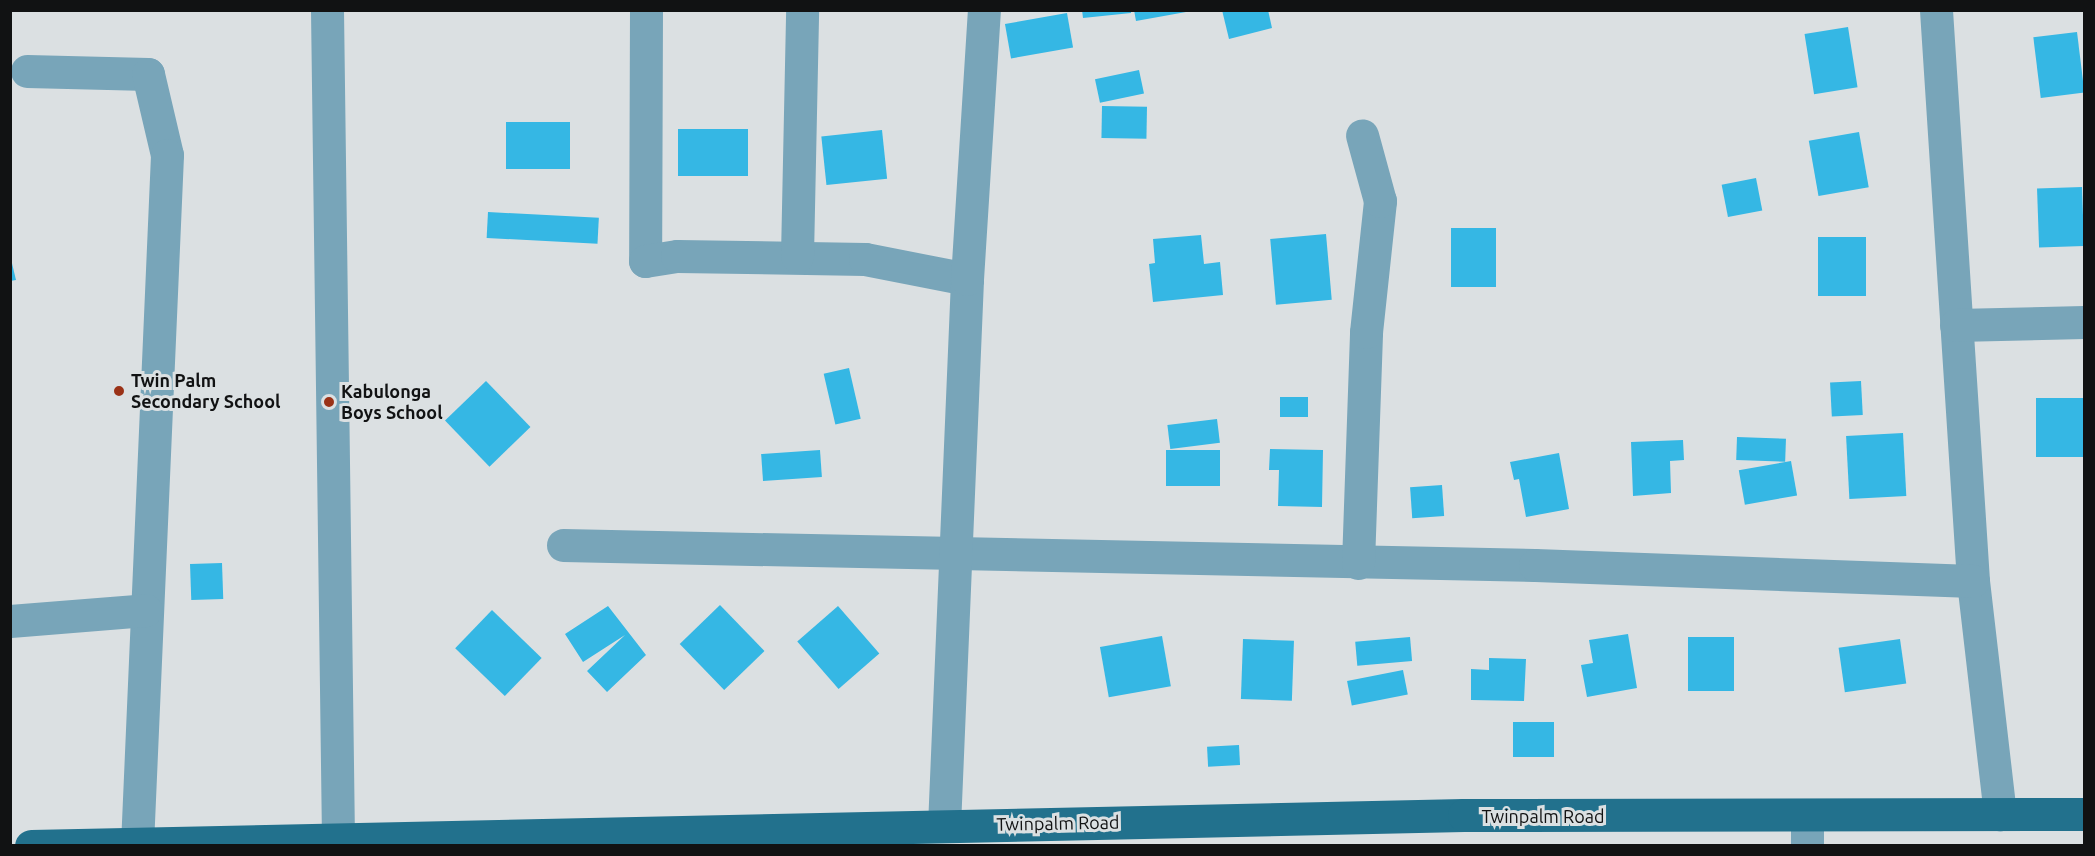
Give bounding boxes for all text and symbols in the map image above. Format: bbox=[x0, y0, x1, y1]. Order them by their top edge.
place label: Twin Palm Secondary School bbox=[131, 370, 280, 412]
place label: Kabulonga Boys School bbox=[341, 381, 443, 424]
marker: Twin Palm Secondary School bbox=[112, 384, 126, 398]
marker: Kabulonga Boys School bbox=[322, 395, 336, 409]
street label: Twinpalm Road bbox=[1481, 805, 1605, 827]
street label: Twinpalm Road bbox=[996, 811, 1120, 835]

